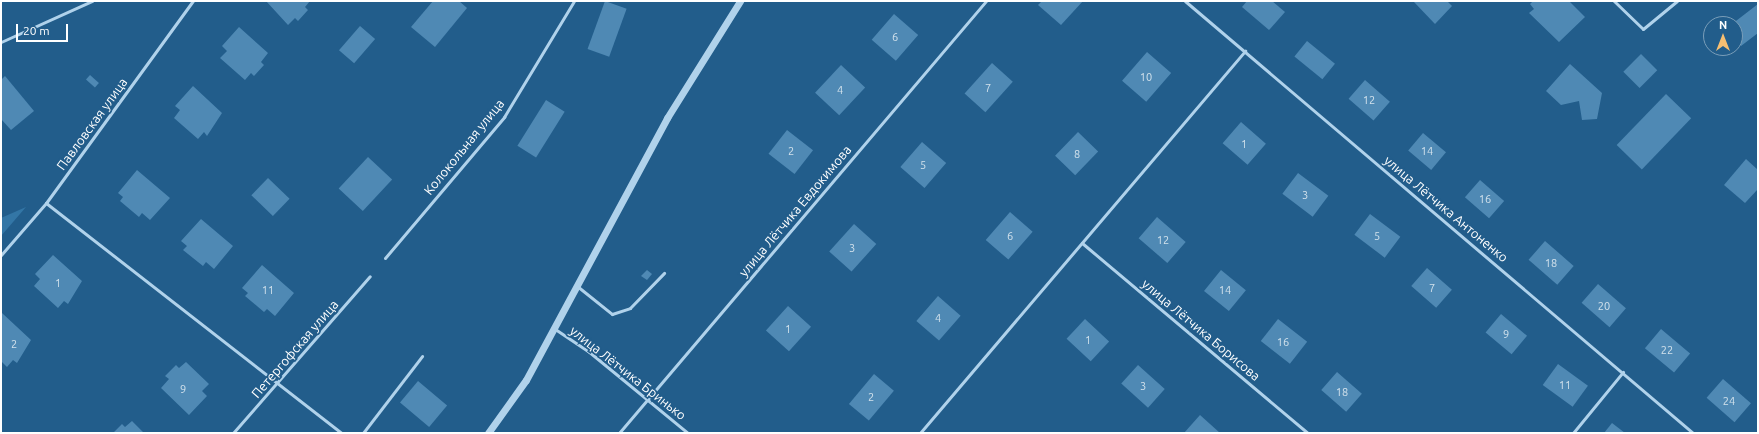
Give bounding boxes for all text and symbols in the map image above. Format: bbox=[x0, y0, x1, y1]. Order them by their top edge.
scale bar bbox=[18, 16, 70, 42]
north arrow bbox=[1703, 16, 1743, 56]
text: N bbox=[1719, 19, 1727, 31]
text: 20 m bbox=[23, 24, 50, 37]
house number: 6 bbox=[892, 30, 898, 44]
house number: 10 bbox=[1140, 70, 1152, 84]
street label: Павловская улица bbox=[53, 75, 131, 173]
house number: 7 bbox=[985, 81, 991, 95]
house number: 4 bbox=[837, 83, 843, 97]
house number: 12 bbox=[1363, 93, 1375, 107]
street label: Колокольная улица bbox=[421, 96, 507, 198]
house number: 1 bbox=[1241, 137, 1247, 151]
street label: улица Лётчика Евдокимова bbox=[736, 142, 854, 280]
house number: 2 bbox=[788, 144, 794, 158]
house number: 14 bbox=[1421, 144, 1433, 158]
house number: 8 bbox=[1074, 147, 1080, 161]
street label: улица Лётчика Антоненко bbox=[1381, 153, 1511, 265]
house number: 5 bbox=[920, 158, 926, 172]
house number: 3 bbox=[1302, 188, 1308, 202]
house number: 16 bbox=[1479, 192, 1491, 206]
house number: 6 bbox=[1007, 229, 1013, 243]
house number: 5 bbox=[1374, 229, 1380, 243]
house number: 12 bbox=[1157, 233, 1169, 247]
house number: 3 bbox=[849, 241, 855, 255]
house number: 18 bbox=[1545, 256, 1557, 270]
house number: 1 bbox=[55, 276, 61, 290]
street label: улица Лётчика Борисова bbox=[1139, 276, 1263, 384]
house number: 7 bbox=[1429, 281, 1435, 295]
house number: 11 bbox=[262, 283, 274, 297]
house number: 14 bbox=[1219, 283, 1231, 297]
street label: Петергофская улица bbox=[248, 297, 342, 401]
house number: 20 bbox=[1598, 299, 1610, 313]
house number: 4 bbox=[935, 311, 941, 325]
house number: 1 bbox=[785, 322, 791, 336]
street label: улица Лётчика Бринько bbox=[567, 323, 689, 423]
house number: 9 bbox=[1503, 327, 1509, 341]
house number: 1 bbox=[1085, 333, 1091, 347]
house number: 16 bbox=[1277, 335, 1289, 349]
house number: 2 bbox=[11, 337, 17, 351]
house number: 22 bbox=[1661, 343, 1673, 357]
house number: 11 bbox=[1559, 378, 1571, 392]
house number: 3 bbox=[1140, 379, 1146, 393]
house number: 9 bbox=[180, 382, 186, 396]
house number: 18 bbox=[1336, 385, 1348, 399]
house number: 2 bbox=[868, 390, 874, 404]
house number: 24 bbox=[1723, 394, 1735, 408]

